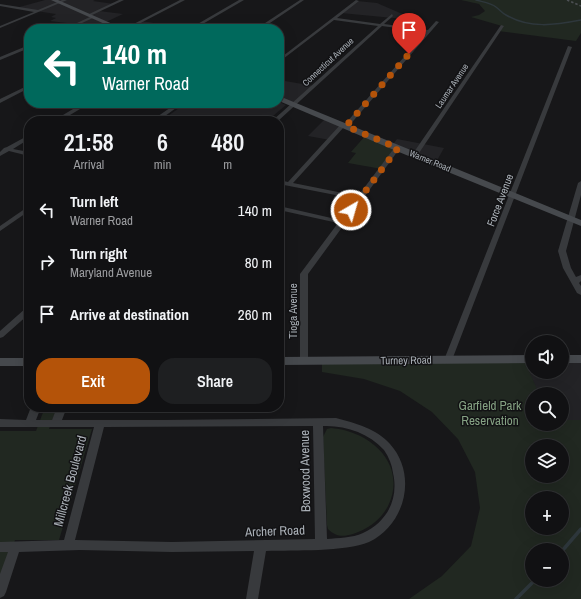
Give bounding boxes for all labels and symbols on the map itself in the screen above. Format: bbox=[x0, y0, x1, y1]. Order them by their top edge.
pin bbox=[392, 13, 426, 54]
street label: Connecticut Avenue bbox=[300, 35, 356, 89]
street label: Laumar Avenue bbox=[433, 61, 471, 111]
street label: Warner Road bbox=[408, 147, 452, 175]
street label: Force Avenue bbox=[484, 172, 516, 228]
position arrow bbox=[330, 189, 372, 231]
street label: Tioga Avenue bbox=[286, 283, 300, 339]
street label: Turney Road bbox=[380, 353, 432, 367]
park label: Garfield Park Reservation bbox=[459, 397, 522, 429]
street label: Boxwood Avenue bbox=[296, 430, 314, 512]
street label: Millcreek Boulevard bbox=[50, 434, 90, 528]
street label: Archer Road bbox=[244, 521, 305, 541]

